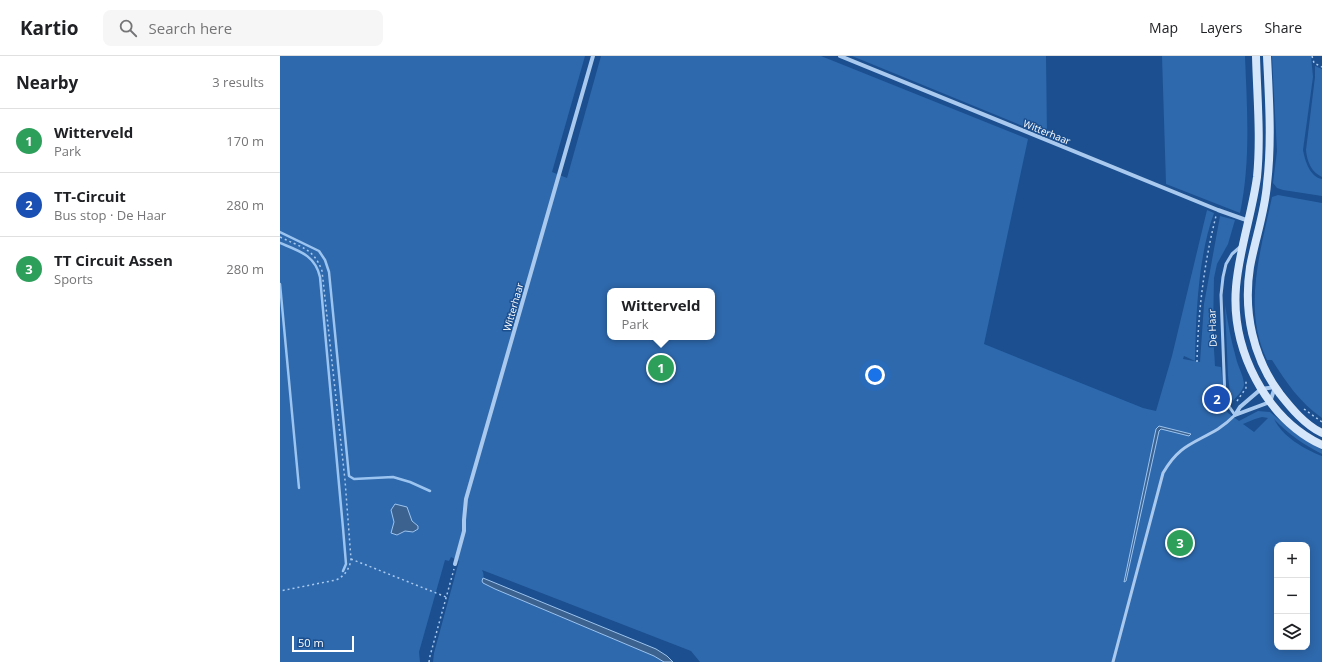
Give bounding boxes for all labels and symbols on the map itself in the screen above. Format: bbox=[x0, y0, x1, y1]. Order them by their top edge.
street label: Witterhaar bbox=[1021, 116, 1073, 148]
street label: Witterhaar bbox=[499, 281, 527, 333]
street label: De Haar bbox=[1204, 309, 1220, 347]
pin: 1 bbox=[648, 353, 674, 383]
your location bbox=[865, 365, 885, 385]
pin: 2 bbox=[1204, 384, 1230, 414]
pin: 3 bbox=[1167, 528, 1193, 558]
scale bar bbox=[292, 634, 354, 653]

